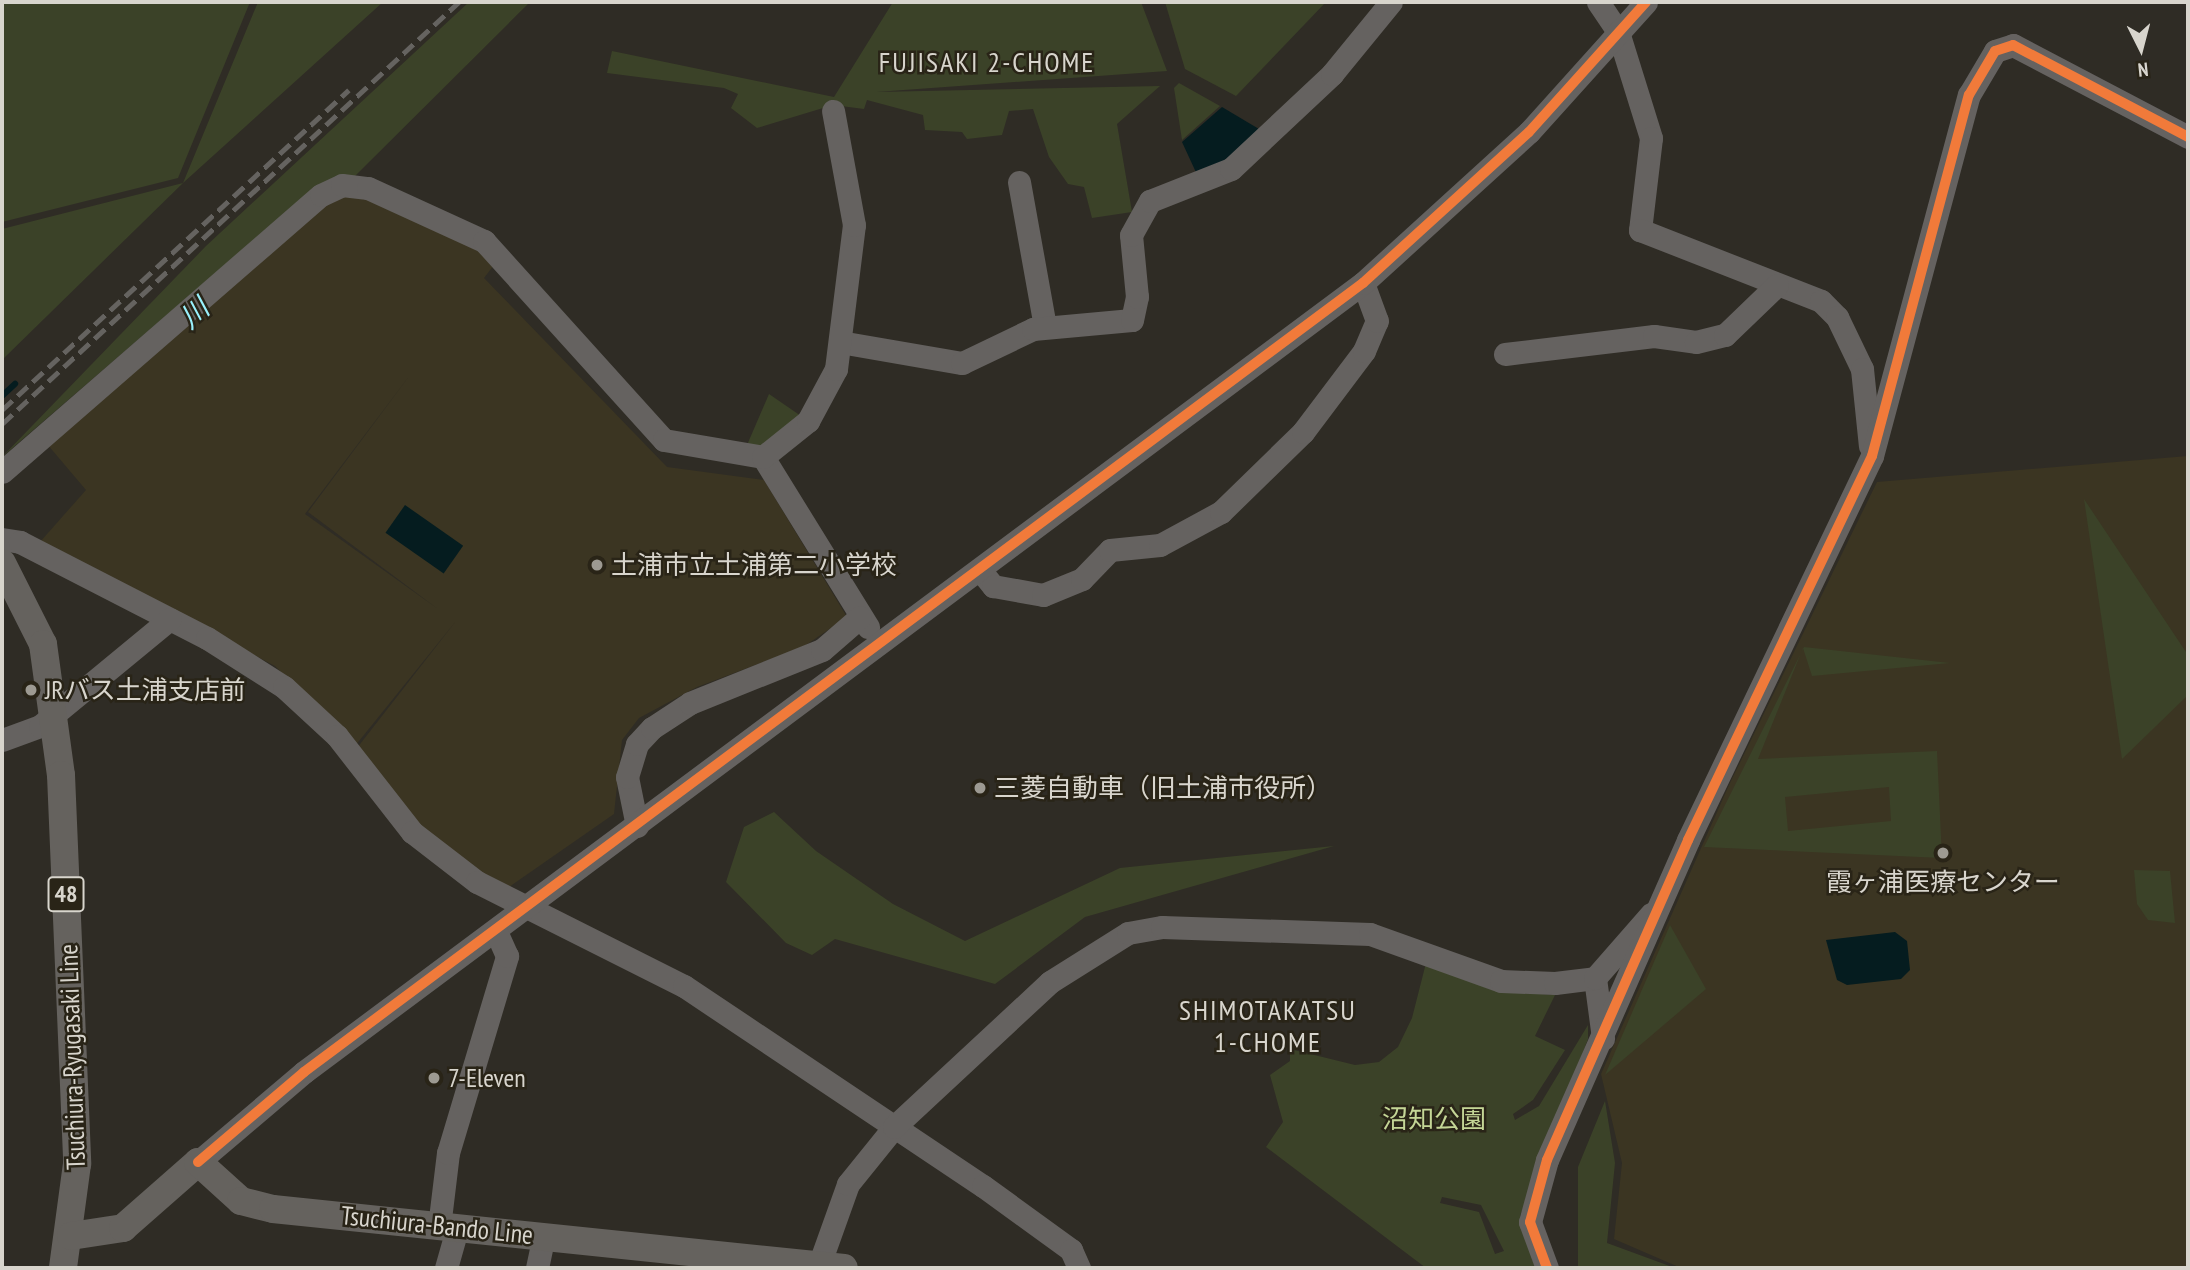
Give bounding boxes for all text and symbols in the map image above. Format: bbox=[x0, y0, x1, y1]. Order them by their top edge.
north arrow bbox=[2106, 14, 2176, 84]
district label: FUJISAKI 2-CHOME bbox=[881, 45, 1093, 79]
text: N bbox=[2137, 57, 2150, 82]
water label: 川 bbox=[172, 291, 216, 335]
place label: 土浦市立土浦第二小学校 bbox=[611, 549, 897, 581]
marker: 土浦市立土浦第二小学校 bbox=[589, 557, 605, 573]
place label: JRバス土浦支店前 bbox=[45, 674, 246, 706]
marker: JRバス土浦支店前 bbox=[23, 682, 39, 698]
place label: 三菱自動車（旧土浦市役所） bbox=[994, 772, 1332, 804]
marker: 三菱自動車（旧土浦市役所） bbox=[972, 780, 988, 796]
marker: 霞ヶ浦医療センター bbox=[1933, 843, 1953, 863]
place label: 霞ヶ浦医療センター bbox=[1826, 866, 2060, 898]
road number: 48 bbox=[47, 874, 85, 914]
street label: Tsuchiura-Ryugasaki Line bbox=[52, 944, 92, 1170]
district label: SHIMOTAKATSU 1-CHOME bbox=[1181, 993, 1355, 1059]
place label: 7-Eleven bbox=[448, 1062, 526, 1094]
marker: 7-Eleven bbox=[426, 1070, 442, 1086]
park label: 沼知公園 bbox=[1382, 1103, 1486, 1135]
street label: Tsuchiura-Bando Line bbox=[339, 1199, 535, 1251]

